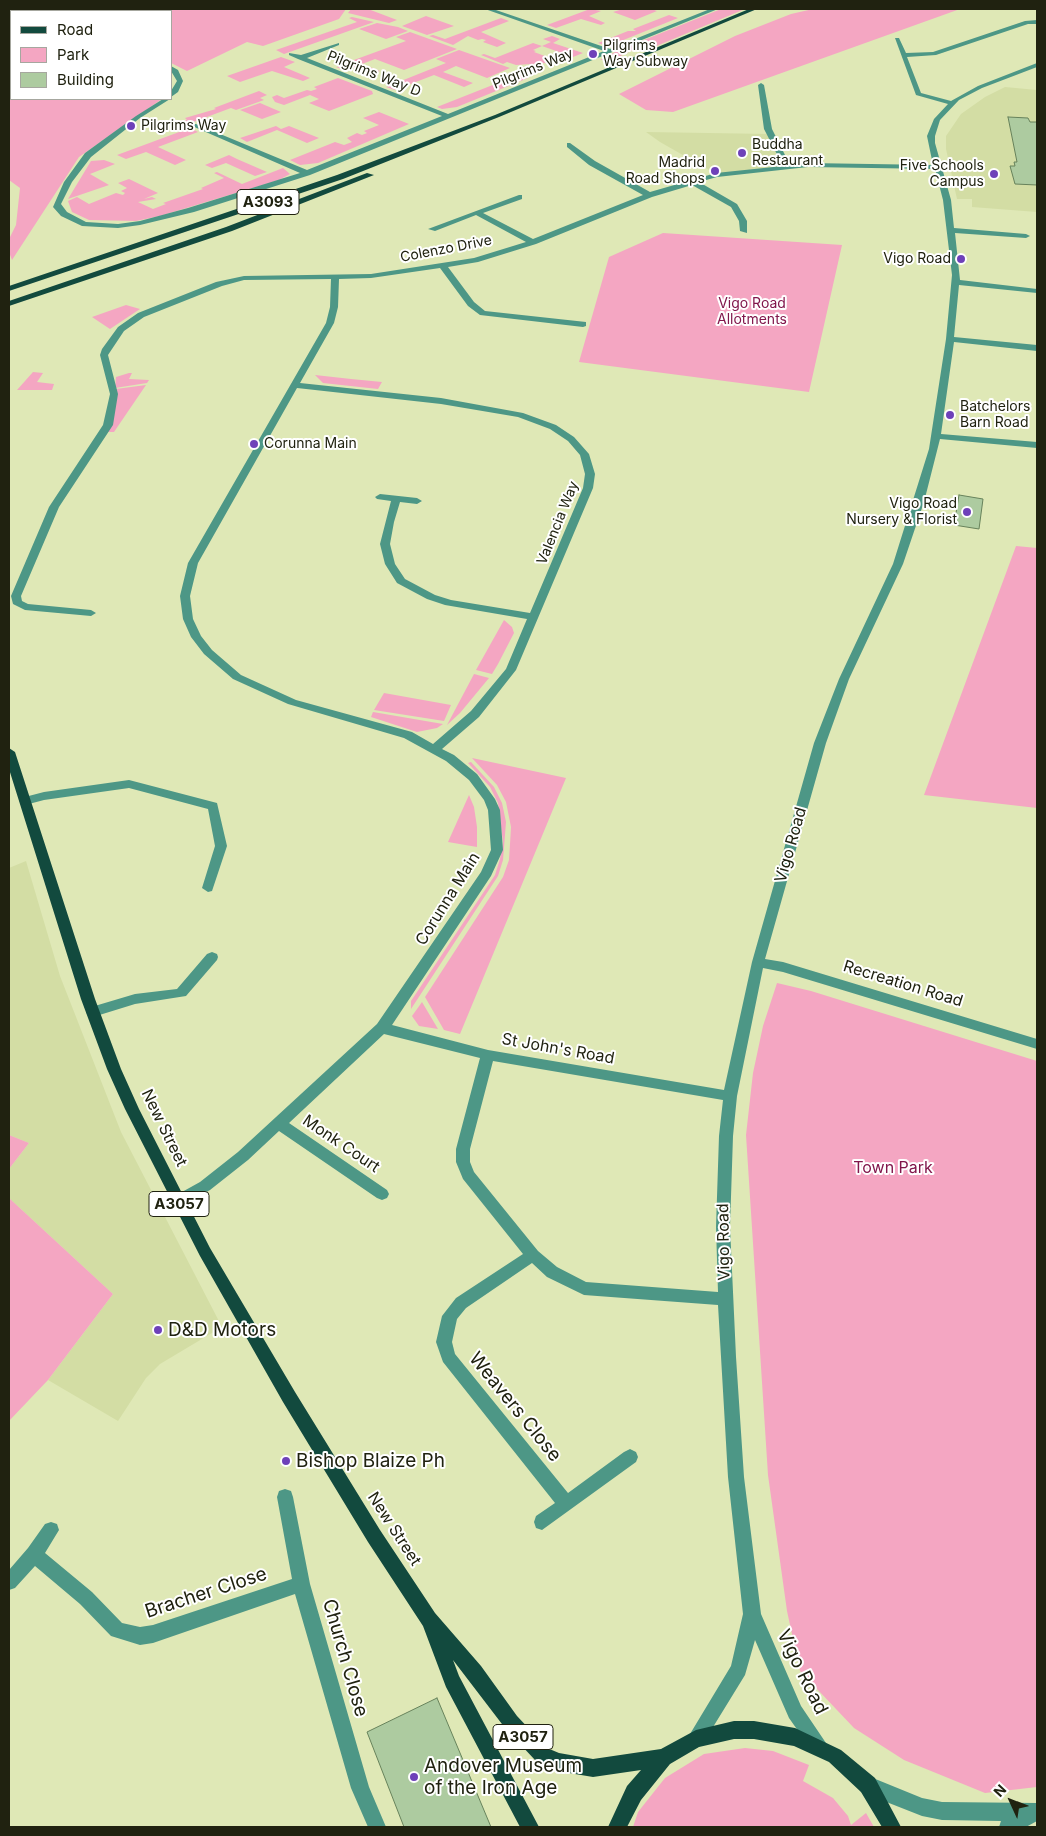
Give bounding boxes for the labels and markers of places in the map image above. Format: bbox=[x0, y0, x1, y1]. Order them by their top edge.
place label: Pilgrims Way Subway bbox=[603, 38, 688, 70]
marker: Pilgrims Way Subway bbox=[587, 48, 599, 60]
place label: Pilgrims Way bbox=[141, 118, 226, 134]
marker: Pilgrims Way bbox=[125, 120, 137, 132]
place label: Buddha Restaurant bbox=[752, 137, 823, 170]
marker: Buddha Restaurant bbox=[736, 147, 748, 159]
place label: Madrid Road Shops bbox=[626, 155, 705, 188]
place label: Five Schools Campus bbox=[900, 158, 984, 190]
marker: Madrid Road Shops bbox=[709, 165, 721, 177]
marker: Five Schools Campus bbox=[988, 168, 1000, 180]
place label: Vigo Road bbox=[883, 251, 951, 267]
marker: Vigo Road bbox=[955, 253, 967, 265]
place label: Batchelors Barn Road bbox=[960, 399, 1030, 432]
marker: Batchelors Barn Road bbox=[944, 409, 956, 421]
place label: Corunna Main bbox=[264, 436, 357, 452]
marker: Corunna Main bbox=[248, 438, 260, 450]
place label: Vigo Road Nursery & Florist bbox=[846, 496, 957, 528]
marker: Vigo Road Nursery & Florist bbox=[961, 506, 973, 518]
place label: D&D Motors bbox=[168, 1319, 276, 1341]
marker: D&D Motors bbox=[152, 1324, 164, 1336]
place label: Bishop Blaize Ph bbox=[296, 1450, 445, 1472]
marker: Bishop Blaize Ph bbox=[280, 1455, 292, 1467]
place label: Andover Museum of the Iron Age bbox=[424, 1755, 582, 1799]
marker: Andover Museum of the Iron Age bbox=[408, 1771, 420, 1783]

